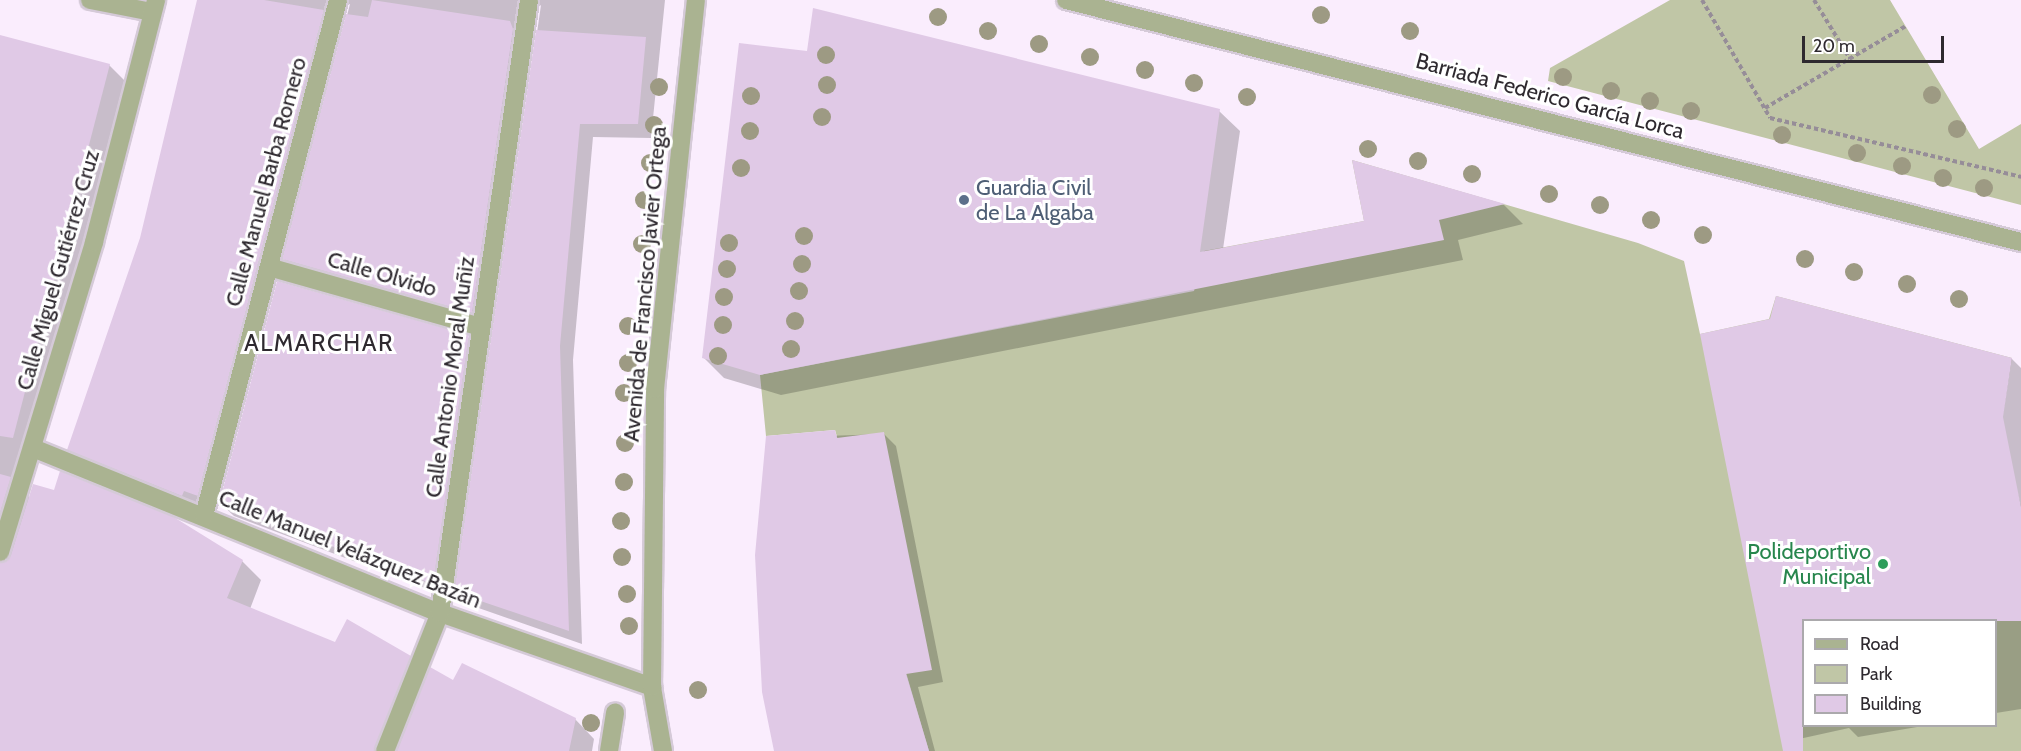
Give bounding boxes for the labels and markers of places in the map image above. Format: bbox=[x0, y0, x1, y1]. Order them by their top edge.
place label: Guardia Civil de La Algaba bbox=[976, 174, 1094, 226]
marker: Guardia Civil de La Algaba bbox=[957, 193, 971, 207]
place label: Polideportivo Municipal bbox=[1747, 538, 1871, 590]
marker: Polideportivo Municipal bbox=[1876, 557, 1890, 571]

